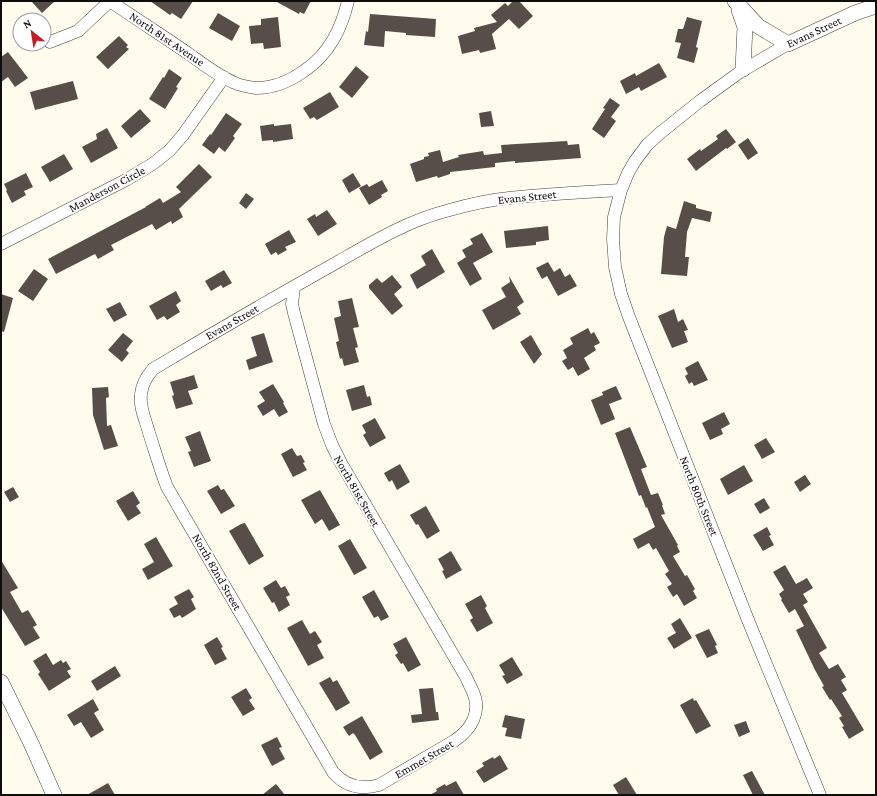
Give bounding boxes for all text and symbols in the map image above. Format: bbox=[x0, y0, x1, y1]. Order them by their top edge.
street label: North 81st Avenue bbox=[127, 9, 207, 69]
north arrow bbox=[12, 12, 52, 52]
street label: Evans Street bbox=[784, 13, 845, 51]
text: N bbox=[21, 16, 34, 30]
street label: Manderson Circle bbox=[66, 163, 148, 215]
street label: Evans Street bbox=[497, 187, 558, 207]
street label: Evans Street bbox=[203, 301, 262, 343]
street label: North 81st Street bbox=[331, 453, 384, 530]
street label: North 80th Street bbox=[677, 454, 722, 539]
street label: North 82nd Street bbox=[189, 531, 245, 614]
street label: Emmet Street bbox=[392, 736, 457, 781]

